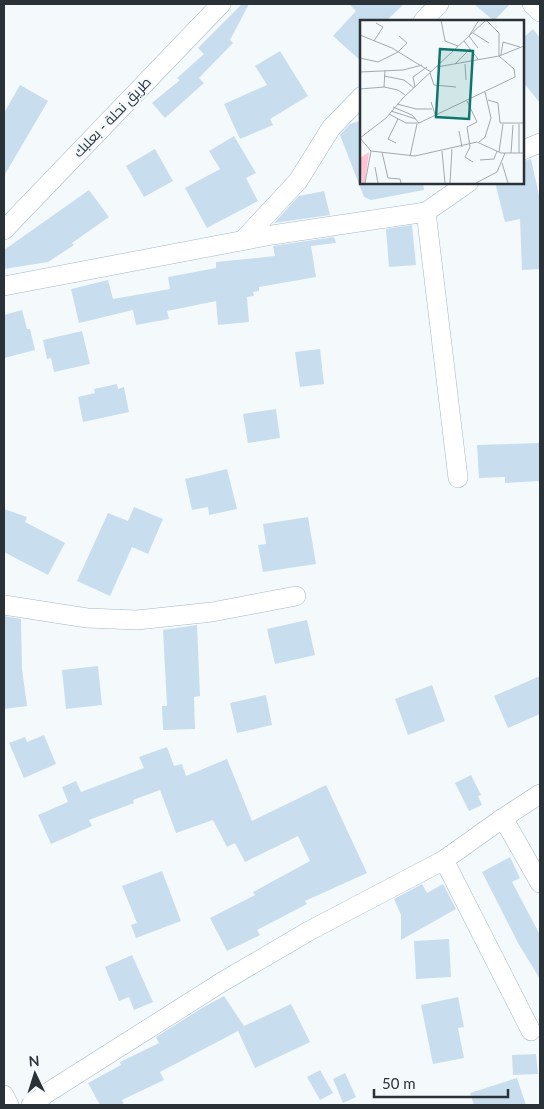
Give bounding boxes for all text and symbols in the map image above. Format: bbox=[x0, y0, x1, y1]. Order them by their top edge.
inset map bbox=[360, 20, 524, 184]
street label: طريق نحلة - بعلبك bbox=[69, 73, 155, 161]
north arrow bbox=[10, 1049, 60, 1099]
text: N bbox=[28, 1052, 40, 1069]
scale bar bbox=[374, 1066, 508, 1098]
text: 50 m bbox=[382, 1074, 416, 1092]

